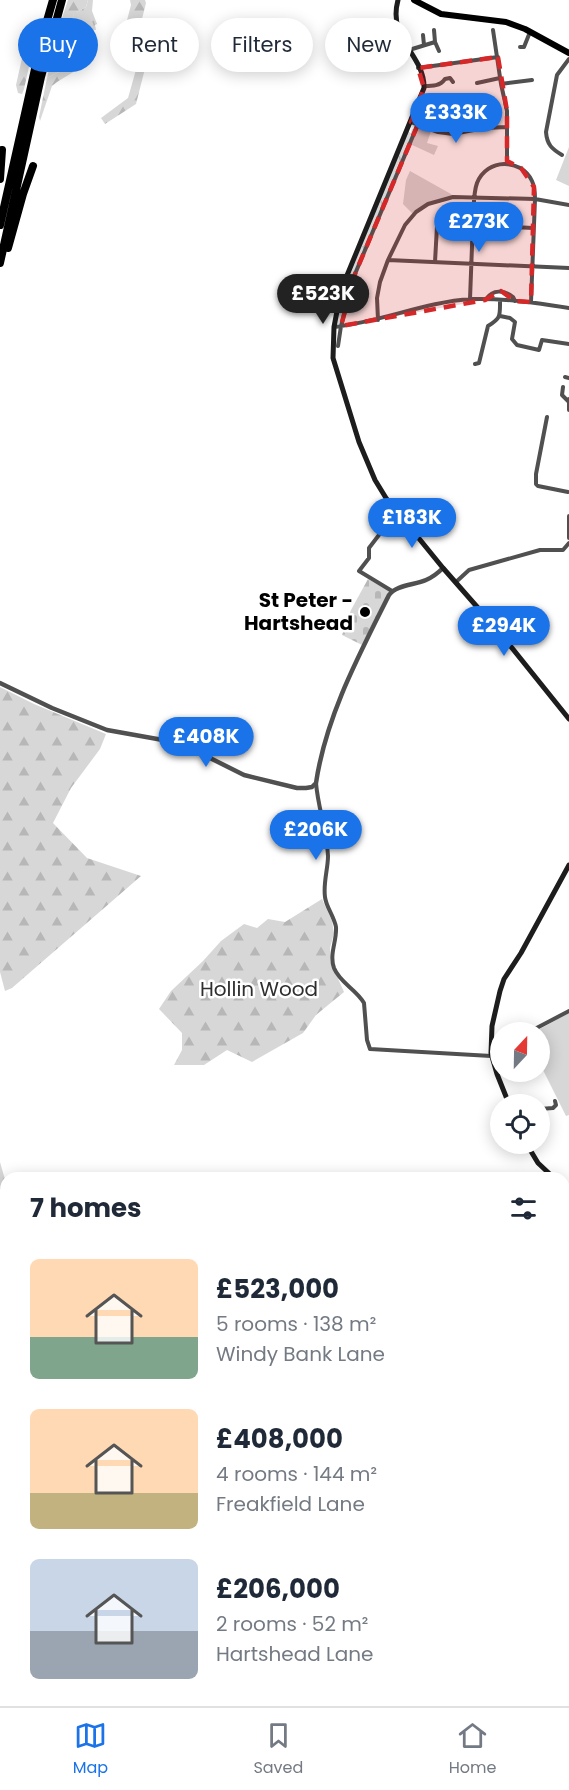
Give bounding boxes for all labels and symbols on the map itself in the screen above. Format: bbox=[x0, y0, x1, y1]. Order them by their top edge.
pin: £333K bbox=[414, 93, 498, 144]
pin: £273K bbox=[437, 202, 521, 253]
pin: £523K bbox=[281, 274, 365, 325]
pin: £183K bbox=[370, 498, 454, 549]
place label: St Peter - Hartshead bbox=[244, 586, 353, 637]
marker: St Peter - Hartshead bbox=[358, 605, 372, 619]
pin: £294K bbox=[462, 606, 546, 657]
pin: £408K bbox=[164, 717, 248, 768]
pin: £206K bbox=[274, 810, 358, 861]
park label: Hollin Wood bbox=[200, 975, 318, 1003]
north arrow bbox=[490, 1022, 550, 1082]

